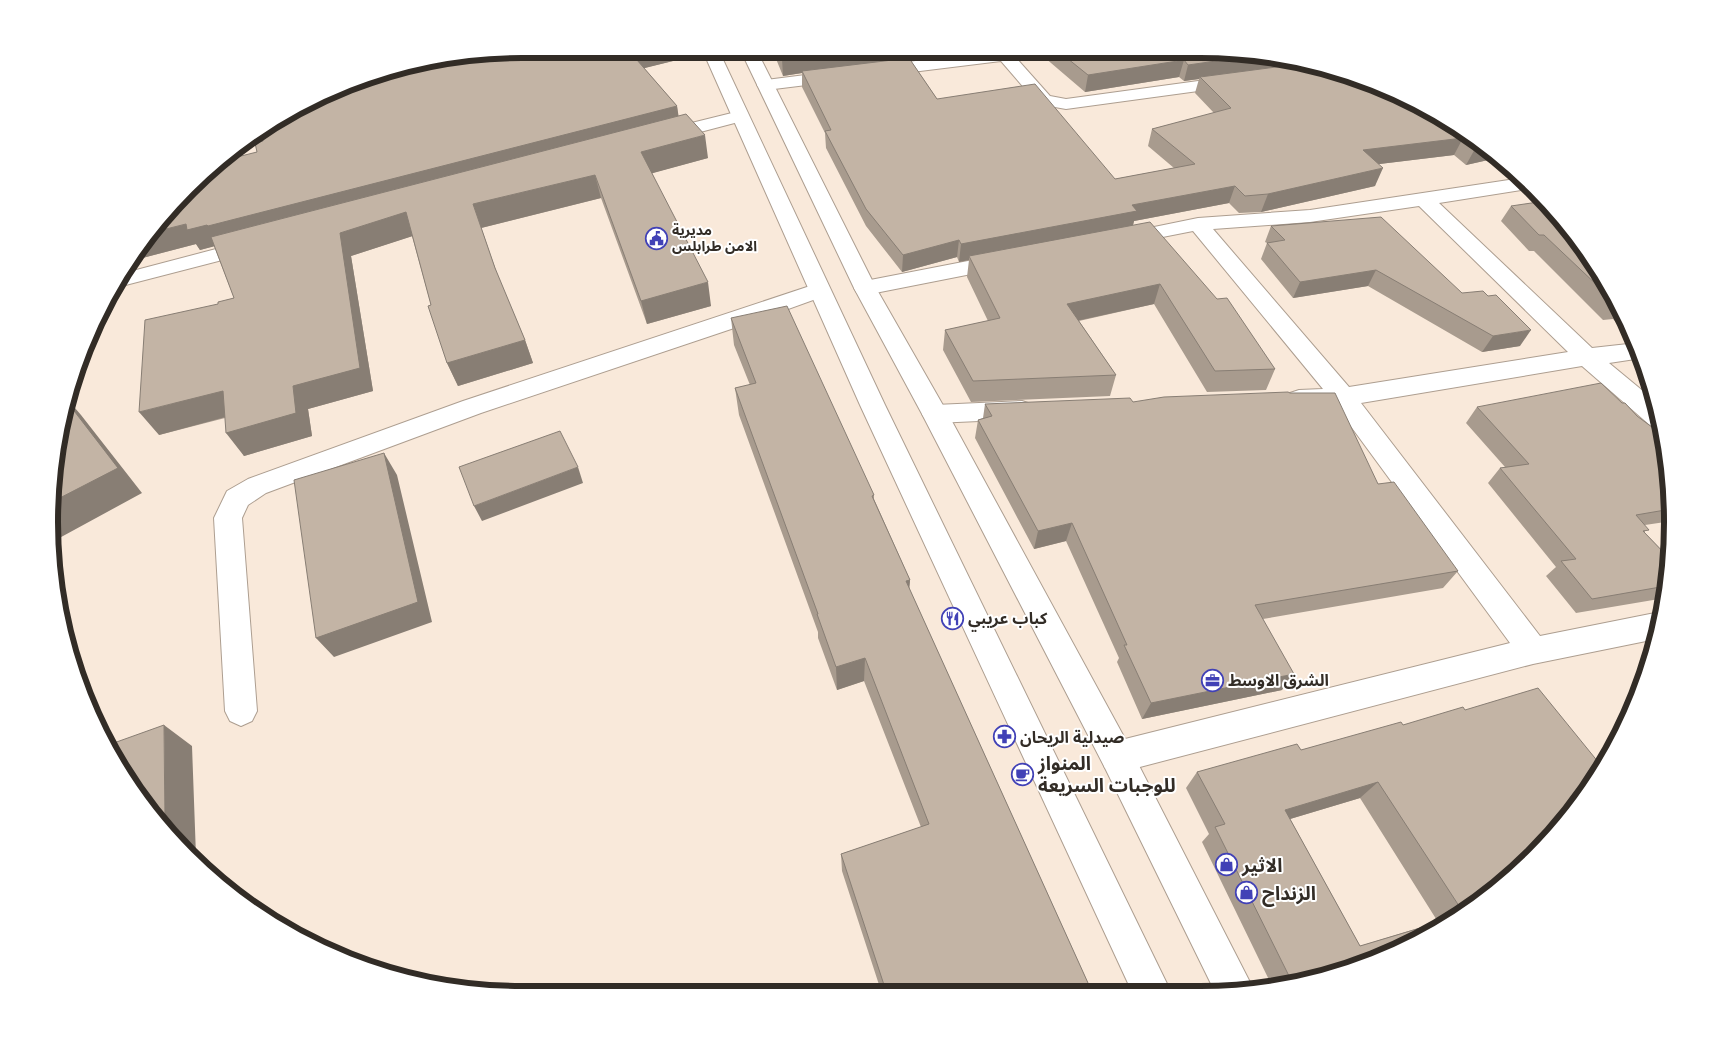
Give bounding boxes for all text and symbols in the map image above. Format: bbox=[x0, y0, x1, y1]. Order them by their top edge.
place label: مديرية الامن طرابلس bbox=[672, 222, 757, 255]
public building icon: مديرية الامن طرابلس bbox=[644, 226, 668, 250]
restaurant icon: كباب عريبي bbox=[940, 606, 964, 630]
place label: كباب عريبي bbox=[968, 609, 1048, 632]
office icon: الشرق الاوسط bbox=[1200, 668, 1224, 692]
place label: الشرق الاوسط bbox=[1228, 671, 1329, 690]
pharmacy icon: صيدلية الريحان bbox=[992, 725, 1016, 749]
place label: صيدلية الريحان bbox=[1020, 728, 1124, 747]
place label: المنواز للوجبات السريعة bbox=[1037, 752, 1176, 797]
cafe icon: المنواز للوجبات السريعة bbox=[1010, 762, 1034, 786]
shop icon: الاثير bbox=[1214, 853, 1238, 877]
place label: الاثير bbox=[1241, 854, 1282, 877]
shop icon: الزنداح bbox=[1234, 881, 1258, 905]
place label: الزنداح bbox=[1262, 882, 1316, 907]

